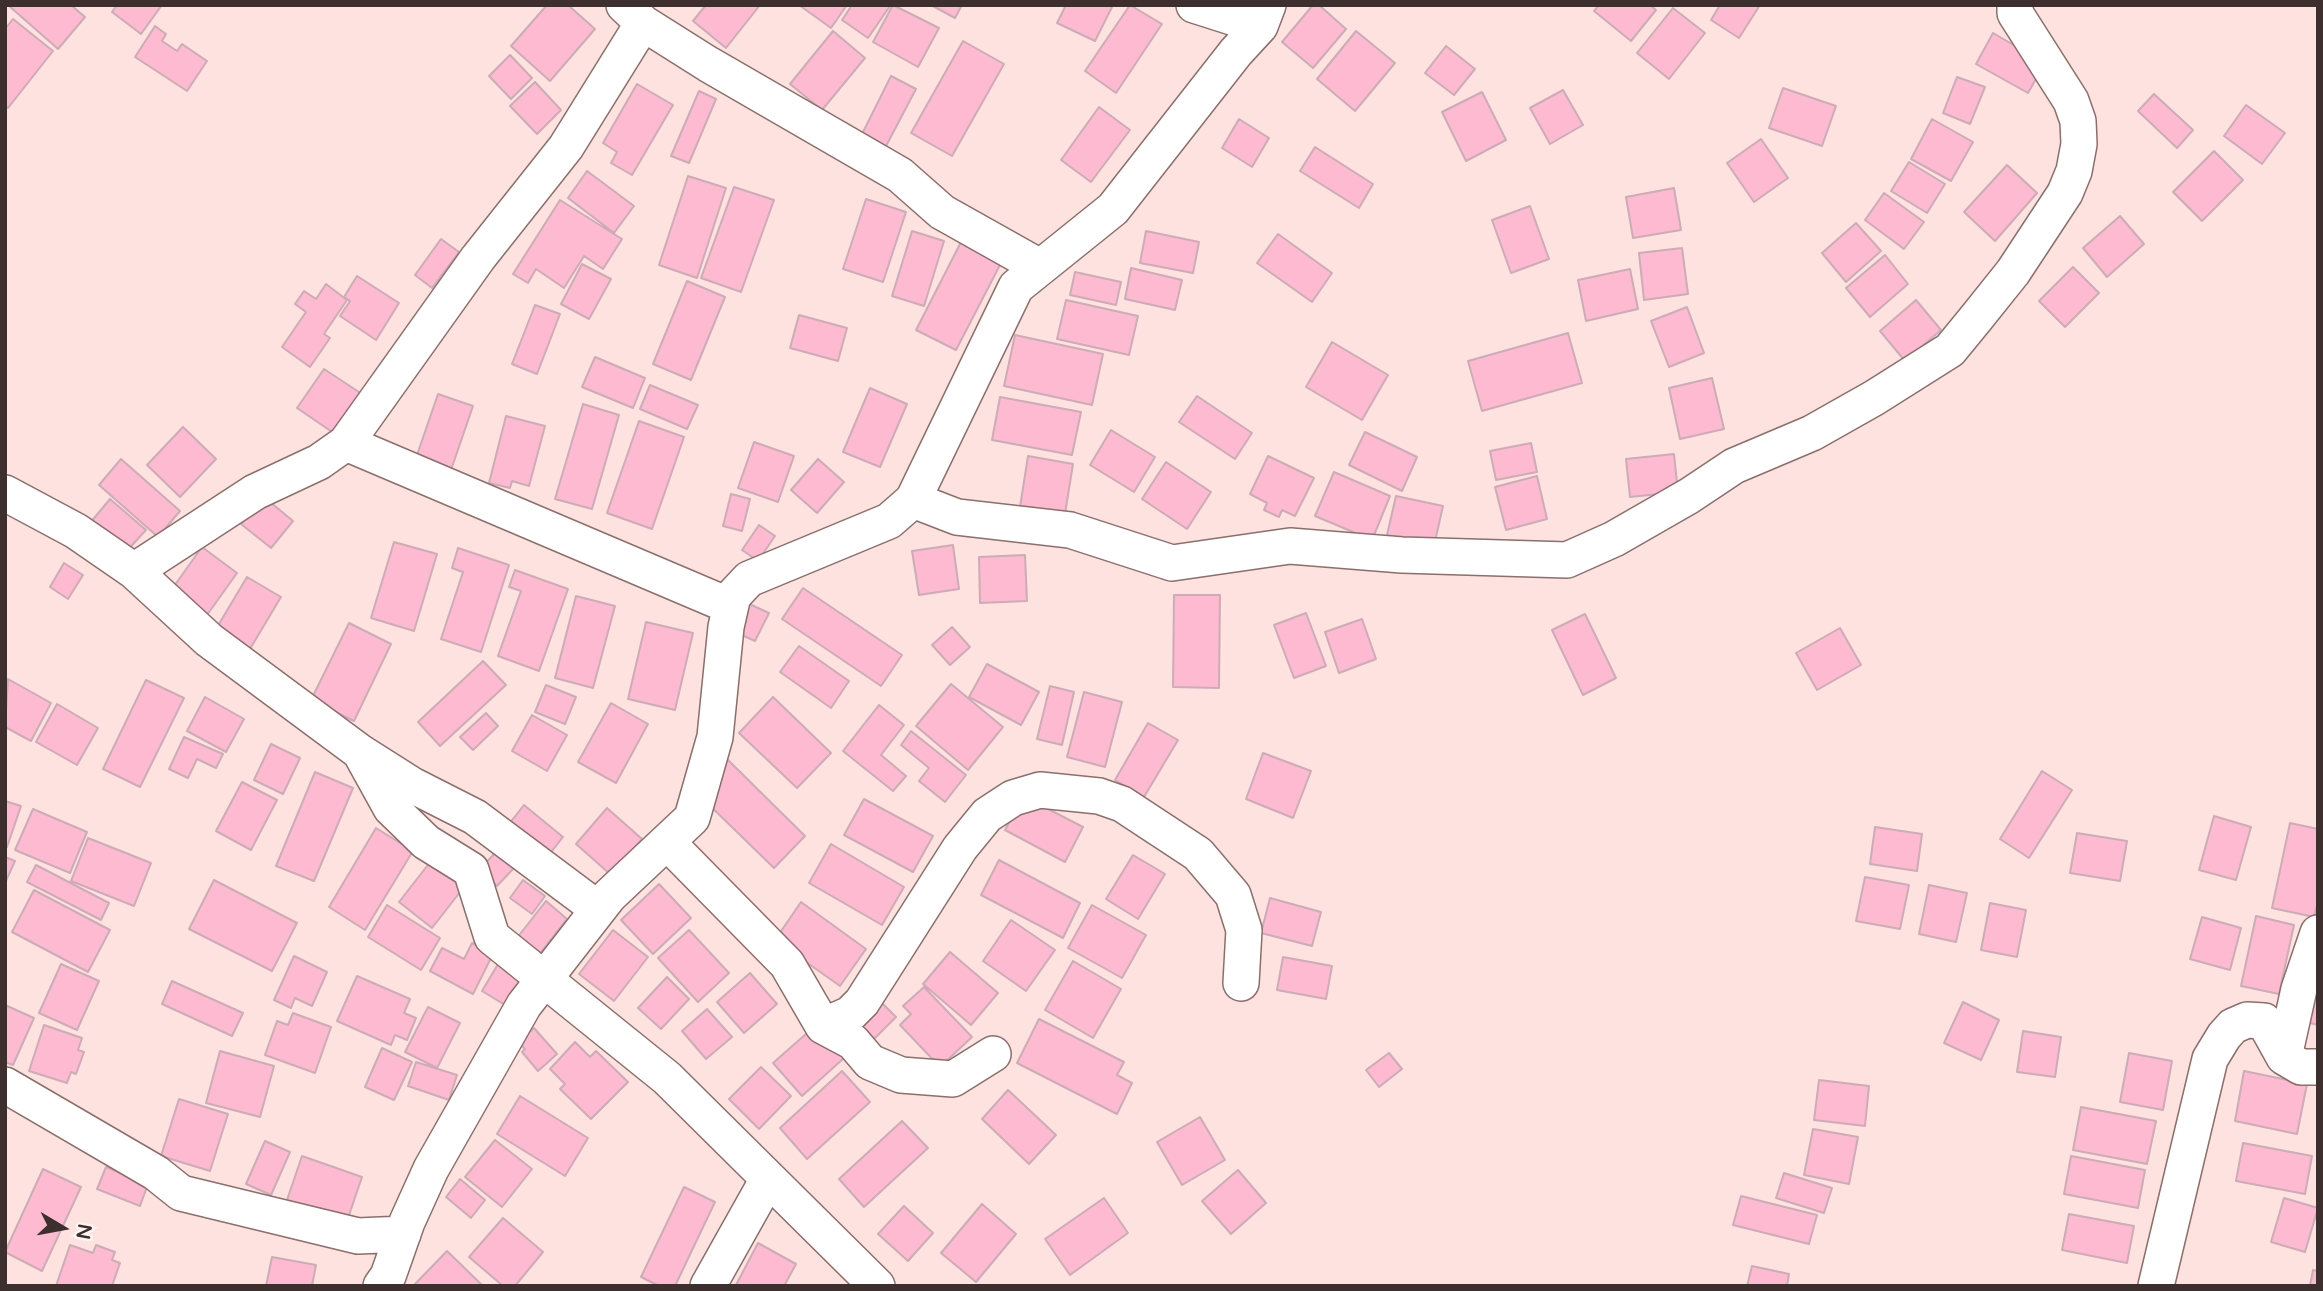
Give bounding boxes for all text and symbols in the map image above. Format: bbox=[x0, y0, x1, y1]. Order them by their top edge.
north arrow bbox=[28, 1193, 98, 1263]
text: N bbox=[72, 1222, 96, 1241]

